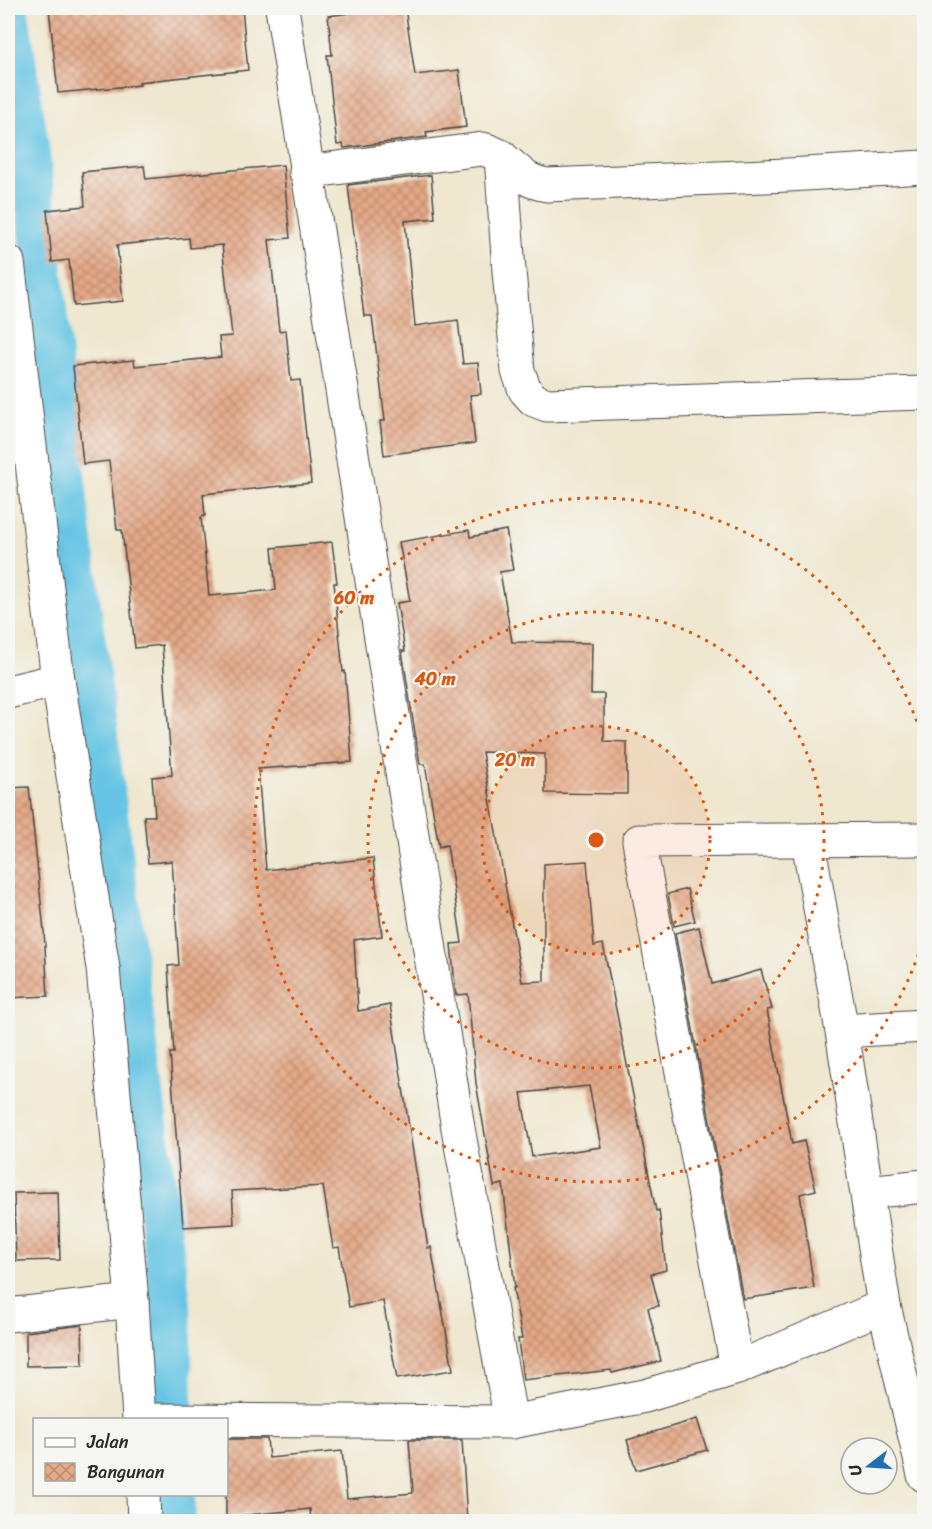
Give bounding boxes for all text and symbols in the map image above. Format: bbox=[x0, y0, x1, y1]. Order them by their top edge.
text: 60 m bbox=[333, 582, 374, 614]
text: 40 m bbox=[413, 663, 456, 695]
text: 20 m bbox=[494, 744, 535, 776]
centre of rings bbox=[586, 830, 606, 850]
legend bbox=[33, 1418, 228, 1496]
text: Jalan bbox=[86, 1426, 129, 1458]
north arrow bbox=[839, 1436, 899, 1496]
text: Bangunan bbox=[87, 1456, 165, 1488]
text: U bbox=[839, 1460, 871, 1480]

